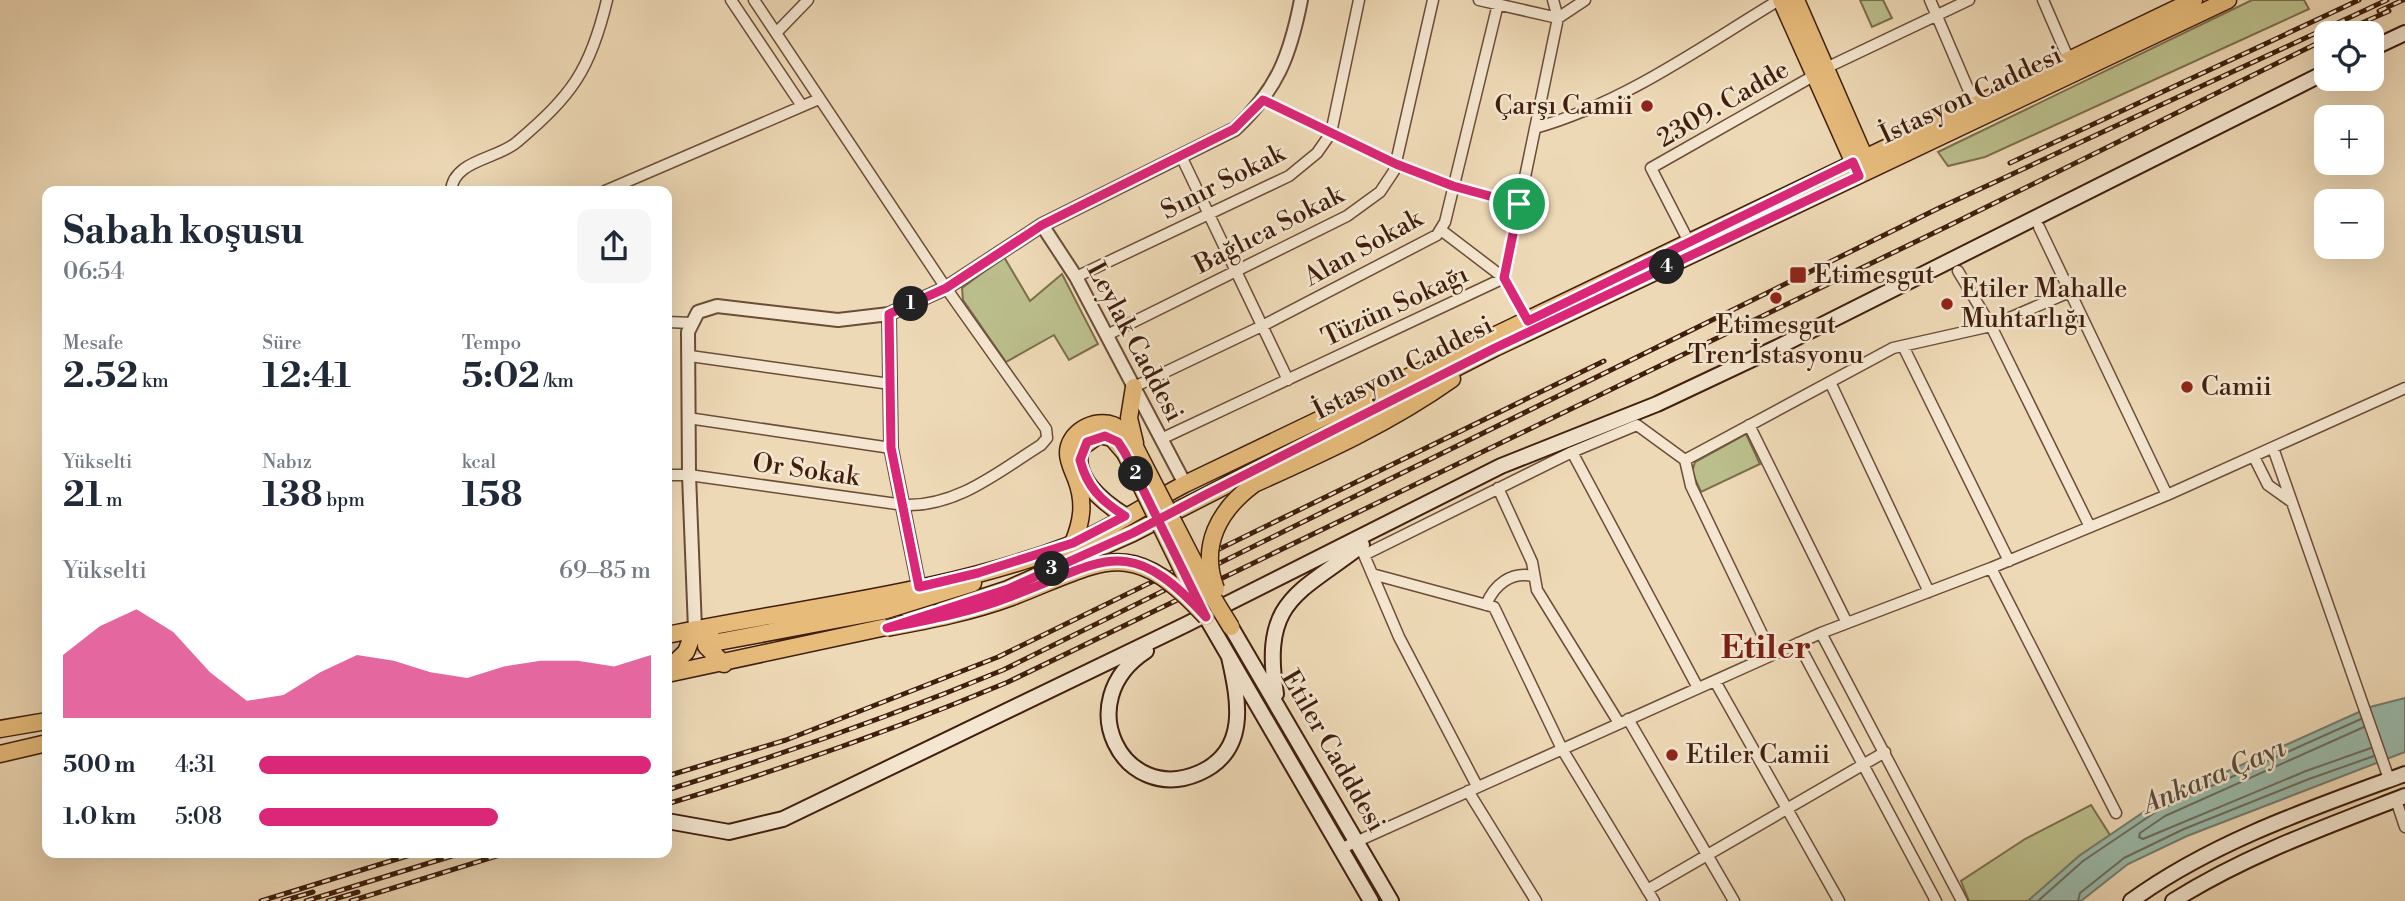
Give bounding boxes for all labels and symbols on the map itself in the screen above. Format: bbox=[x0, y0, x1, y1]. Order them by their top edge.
street label: İstasyon Caddesi bbox=[1874, 38, 2067, 151]
street label: 2309. Cadde bbox=[1651, 53, 1795, 155]
place label: Çarşı Camii bbox=[1494, 90, 1633, 122]
marker: Çarşı Camii bbox=[1639, 98, 1655, 114]
street label: Sınır Sokak bbox=[1156, 136, 1292, 227]
pin bbox=[1489, 174, 1549, 234]
street label: Bağlıca Sokak bbox=[1188, 178, 1350, 282]
street label: Alan Sokak bbox=[1297, 202, 1429, 294]
pin: 4 bbox=[1650, 250, 1684, 284]
street label: Leylak Caddesi bbox=[1079, 257, 1191, 427]
street label: Tüzün Sokağı bbox=[1317, 258, 1473, 354]
place label: Etimesgut bbox=[1814, 259, 1935, 291]
marker: Etimesgut bbox=[1788, 265, 1808, 285]
place label: Etiler Mahalle Muhtarlığı bbox=[1961, 273, 2127, 335]
pin: 1 bbox=[894, 286, 928, 322]
marker: Etimesgut Tren İstasyonu bbox=[1768, 290, 1784, 306]
marker: Etiler Mahalle Muhtarlığı bbox=[1939, 296, 1955, 312]
street label: İstasyon Caddesi bbox=[1307, 308, 1498, 427]
place label: Etimesgut Tren İstasyonu bbox=[1688, 309, 1864, 371]
place label: Camii bbox=[2201, 371, 2272, 403]
marker: Camii bbox=[2179, 379, 2195, 395]
street label: Or Sokak bbox=[750, 447, 863, 494]
pin: 2 bbox=[1118, 456, 1154, 491]
pin: 3 bbox=[1034, 552, 1070, 586]
district label: Etiler bbox=[1721, 628, 1811, 669]
street label: Etiler Cadddesi bbox=[1274, 664, 1392, 838]
water label: Ankara Çayı bbox=[2134, 730, 2291, 823]
place label: Etiler Camii bbox=[1686, 739, 1830, 771]
marker: Etiler Camii bbox=[1664, 747, 1680, 763]

